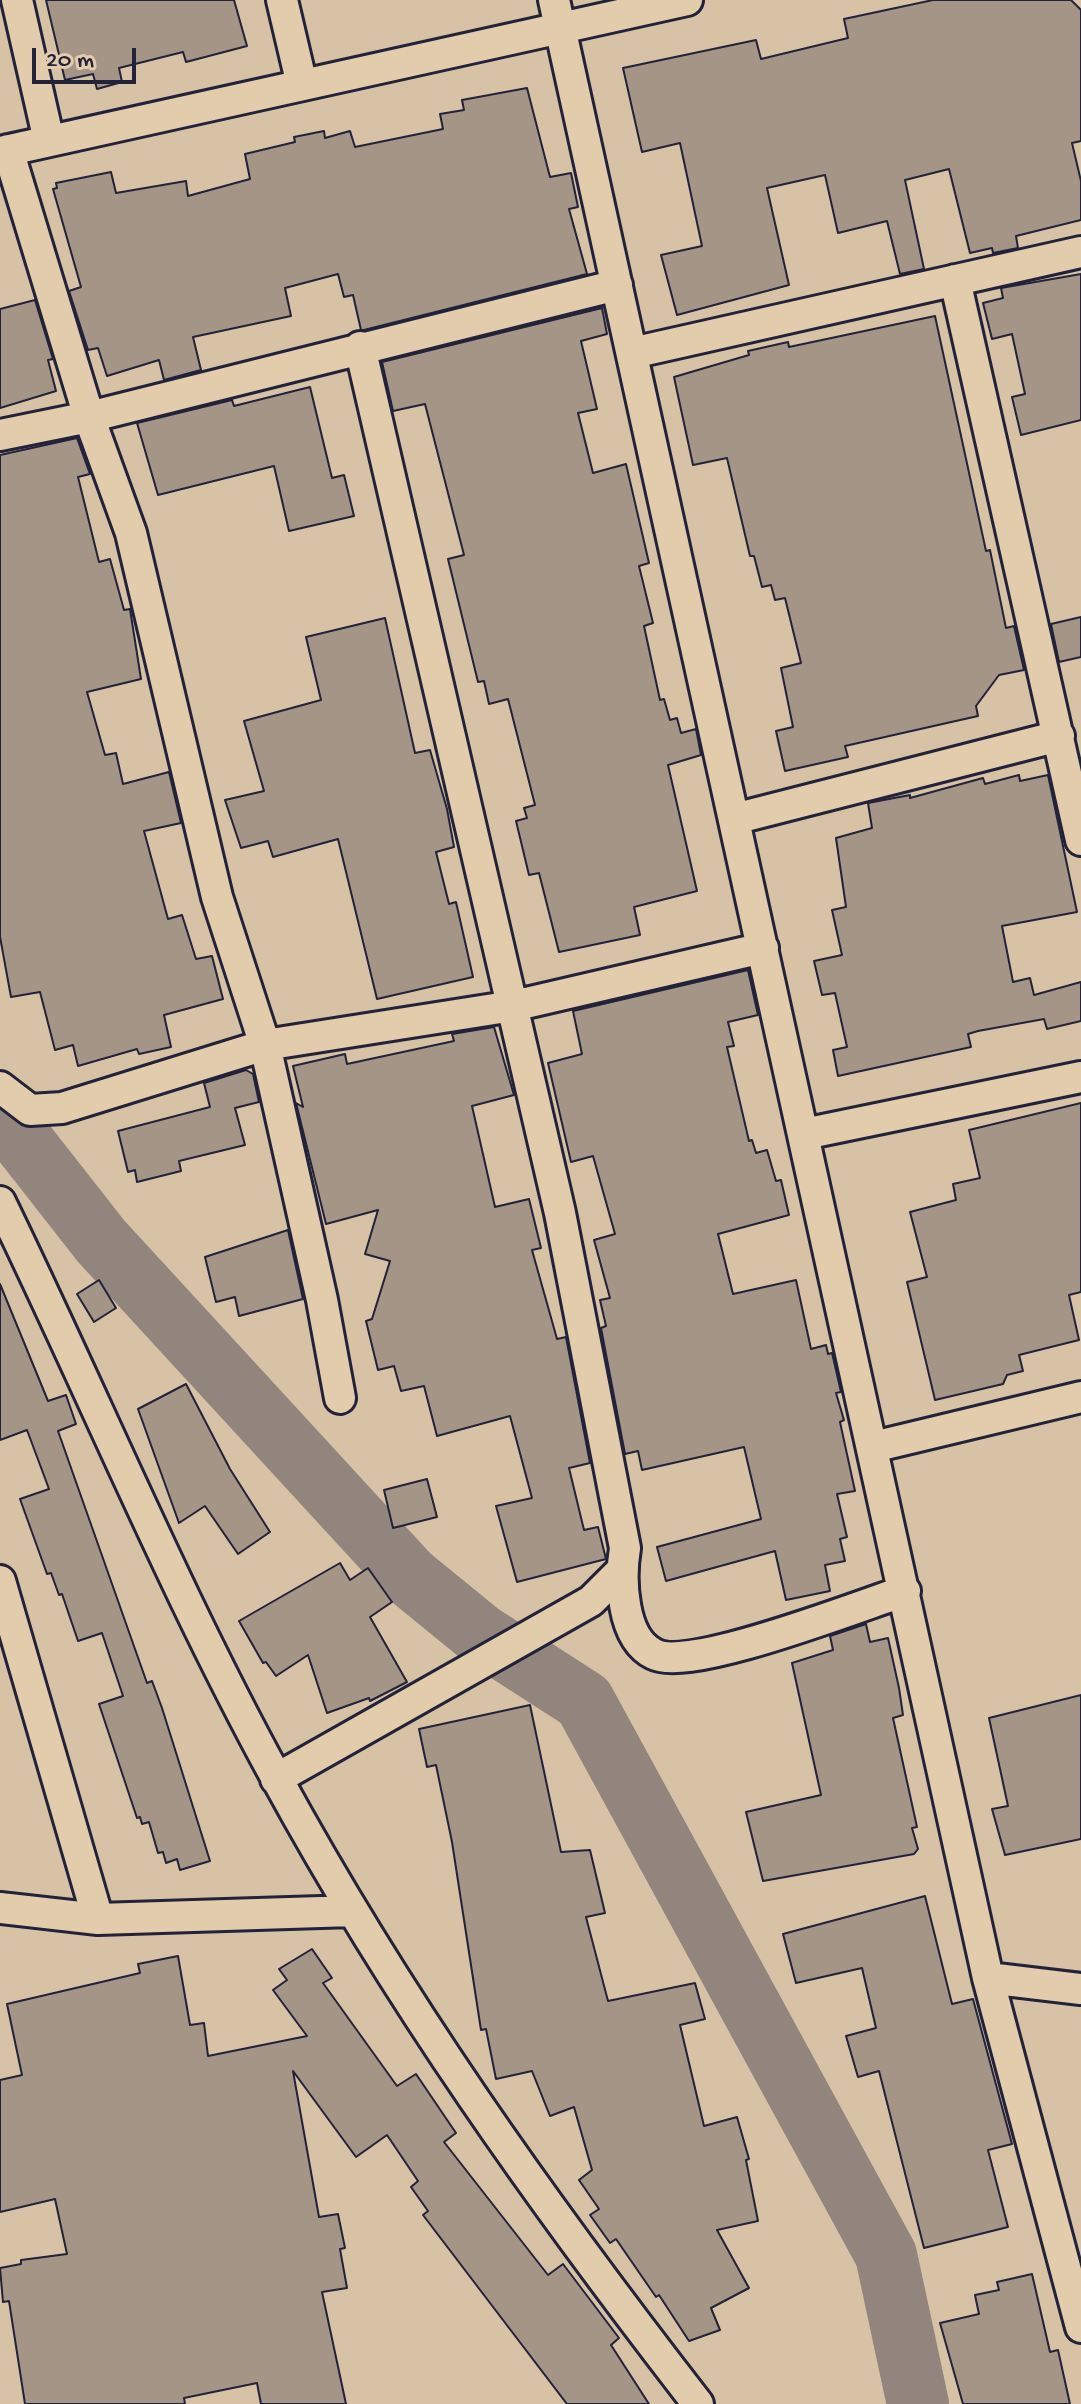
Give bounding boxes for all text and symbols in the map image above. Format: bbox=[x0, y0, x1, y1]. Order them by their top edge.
scale bar bbox=[36, 32, 140, 82]
text: 20 m bbox=[46, 47, 94, 76]

